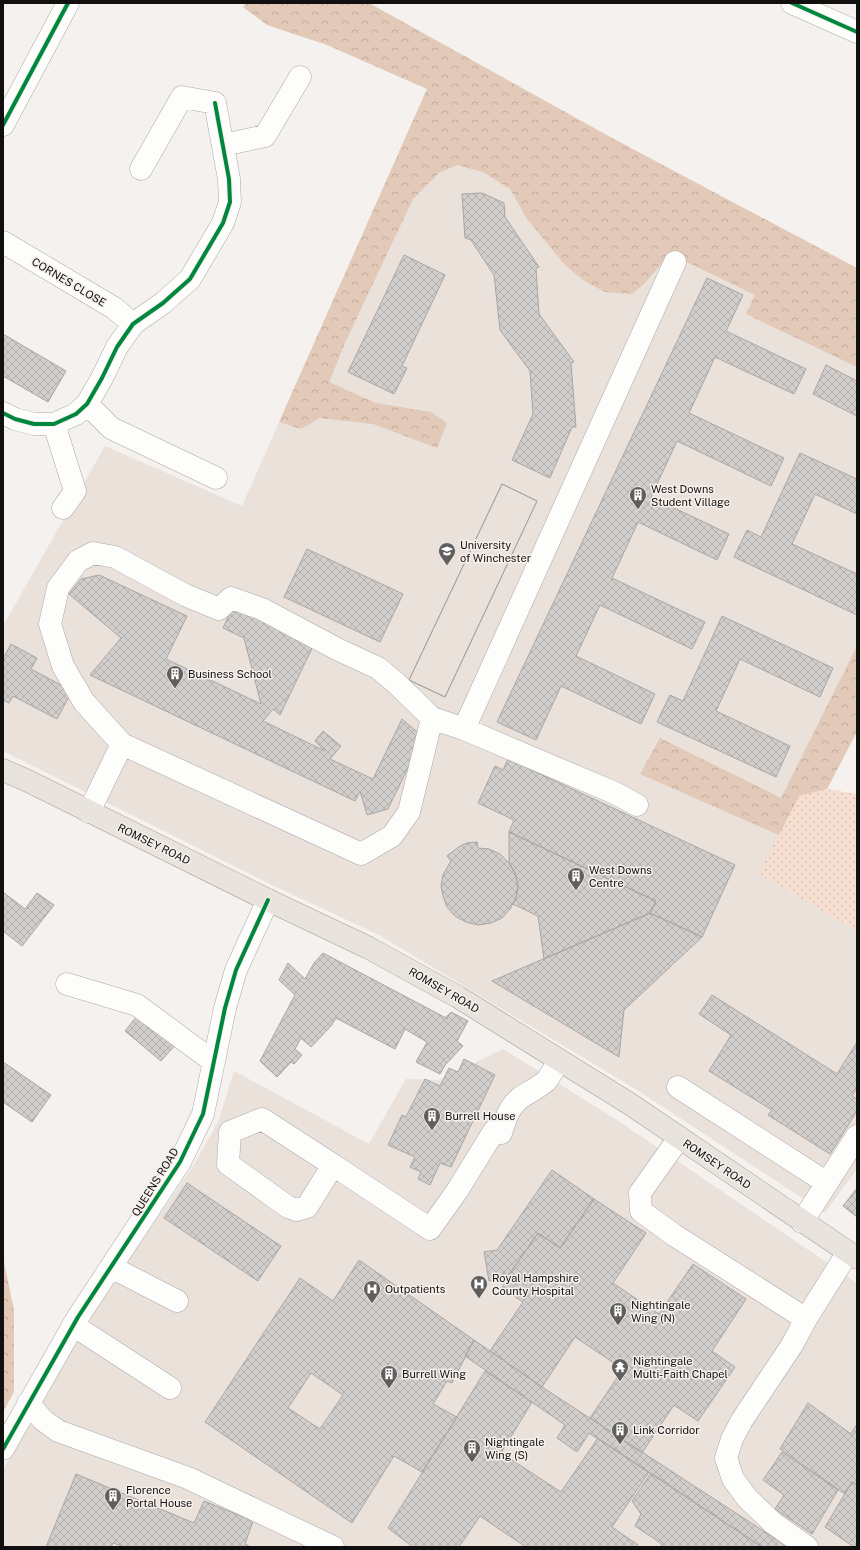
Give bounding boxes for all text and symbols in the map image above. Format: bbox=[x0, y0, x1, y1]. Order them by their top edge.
street label: CORNES CLOSE bbox=[30, 255, 108, 309]
place label: West Downs Student Village bbox=[651, 483, 730, 508]
building icon: West Downs Student Village bbox=[628, 485, 648, 510]
place label: University of Winchester bbox=[460, 539, 531, 564]
school or university icon: University of Winchester bbox=[437, 541, 457, 566]
building icon: Business School bbox=[165, 664, 185, 689]
place label: Business School bbox=[188, 668, 272, 680]
street label: ROMSEY ROAD bbox=[116, 821, 193, 867]
place label: West Downs Centre bbox=[589, 864, 652, 889]
building icon: West Downs Centre bbox=[566, 866, 586, 891]
street label: ROMSEY ROAD bbox=[407, 965, 482, 1015]
building icon: Burrell House bbox=[422, 1106, 442, 1131]
place label: Burrell House bbox=[445, 1110, 516, 1122]
street label: ROMSEY ROAD bbox=[681, 1137, 753, 1191]
street label: QUEENS ROAD bbox=[129, 1145, 181, 1218]
place label: Royal Hampshire County Hospital bbox=[492, 1272, 579, 1297]
hospital icon: Royal Hampshire County Hospital bbox=[469, 1274, 489, 1299]
hospital icon: Outpatients bbox=[362, 1279, 382, 1304]
place label: Outpatients bbox=[385, 1283, 446, 1295]
place label: Nightingale Wing (N) bbox=[631, 1299, 690, 1324]
building icon: Nightingale Wing (N) bbox=[608, 1301, 628, 1326]
place label: Nightingale Multi-Faith Chapel bbox=[633, 1355, 728, 1380]
temple icon: Nightingale Multi-Faith Chapel bbox=[610, 1357, 630, 1382]
building icon: Burrell Wing bbox=[379, 1364, 399, 1389]
place label: Burrell Wing bbox=[402, 1368, 466, 1380]
building icon: Link Corridor bbox=[610, 1420, 630, 1445]
place label: Link Corridor bbox=[633, 1424, 700, 1436]
place label: Nightingale Wing (S) bbox=[485, 1436, 544, 1461]
building icon: Nightingale Wing (S) bbox=[462, 1438, 482, 1463]
place label: Florence Portal House bbox=[126, 1484, 192, 1509]
building icon: Florence Portal House bbox=[103, 1486, 123, 1511]

